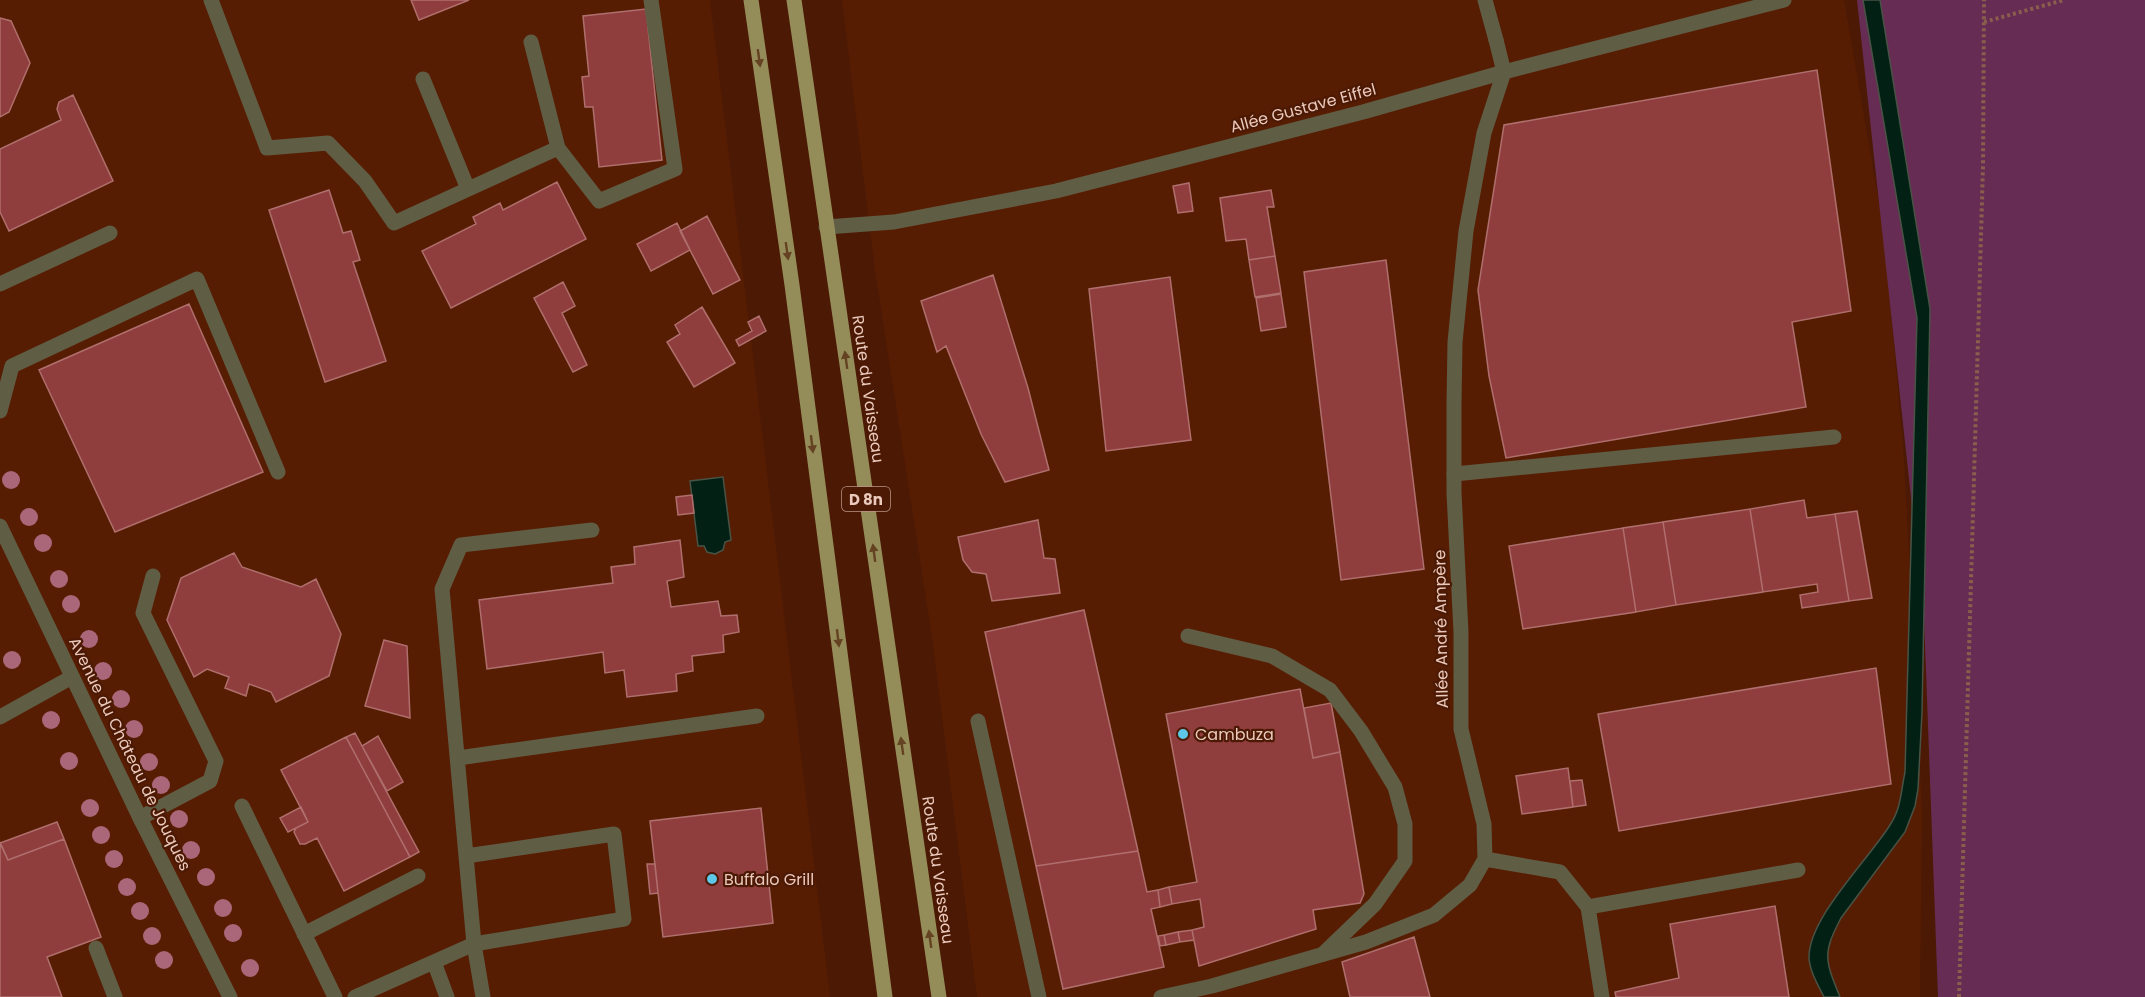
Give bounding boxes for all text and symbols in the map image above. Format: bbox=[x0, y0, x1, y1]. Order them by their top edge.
one-way arrow bbox=[755, 49, 764, 68]
street label: Allée Gustave Eiffel bbox=[1228, 77, 1378, 139]
one-way arrow bbox=[782, 242, 791, 261]
street label: Route du Vaisseau bbox=[846, 314, 890, 464]
one-way arrow bbox=[841, 351, 850, 370]
one-way arrow bbox=[808, 435, 817, 454]
road number: D 8n bbox=[842, 487, 890, 511]
one-way arrow bbox=[869, 544, 878, 563]
street label: Allée André Ampère bbox=[1428, 549, 1454, 709]
one-way arrow bbox=[833, 628, 842, 647]
street label: Avenue du Château de Jouques bbox=[63, 633, 197, 875]
place label: Cambuza bbox=[1195, 723, 1274, 746]
marker: Cambuza bbox=[1176, 727, 1190, 741]
one-way arrow bbox=[898, 737, 907, 756]
street label: Route du Vaisseau bbox=[916, 795, 960, 945]
place label: Buffalo Grill bbox=[724, 868, 814, 891]
marker: Buffalo Grill bbox=[705, 872, 719, 886]
one-way arrow bbox=[926, 930, 935, 949]

